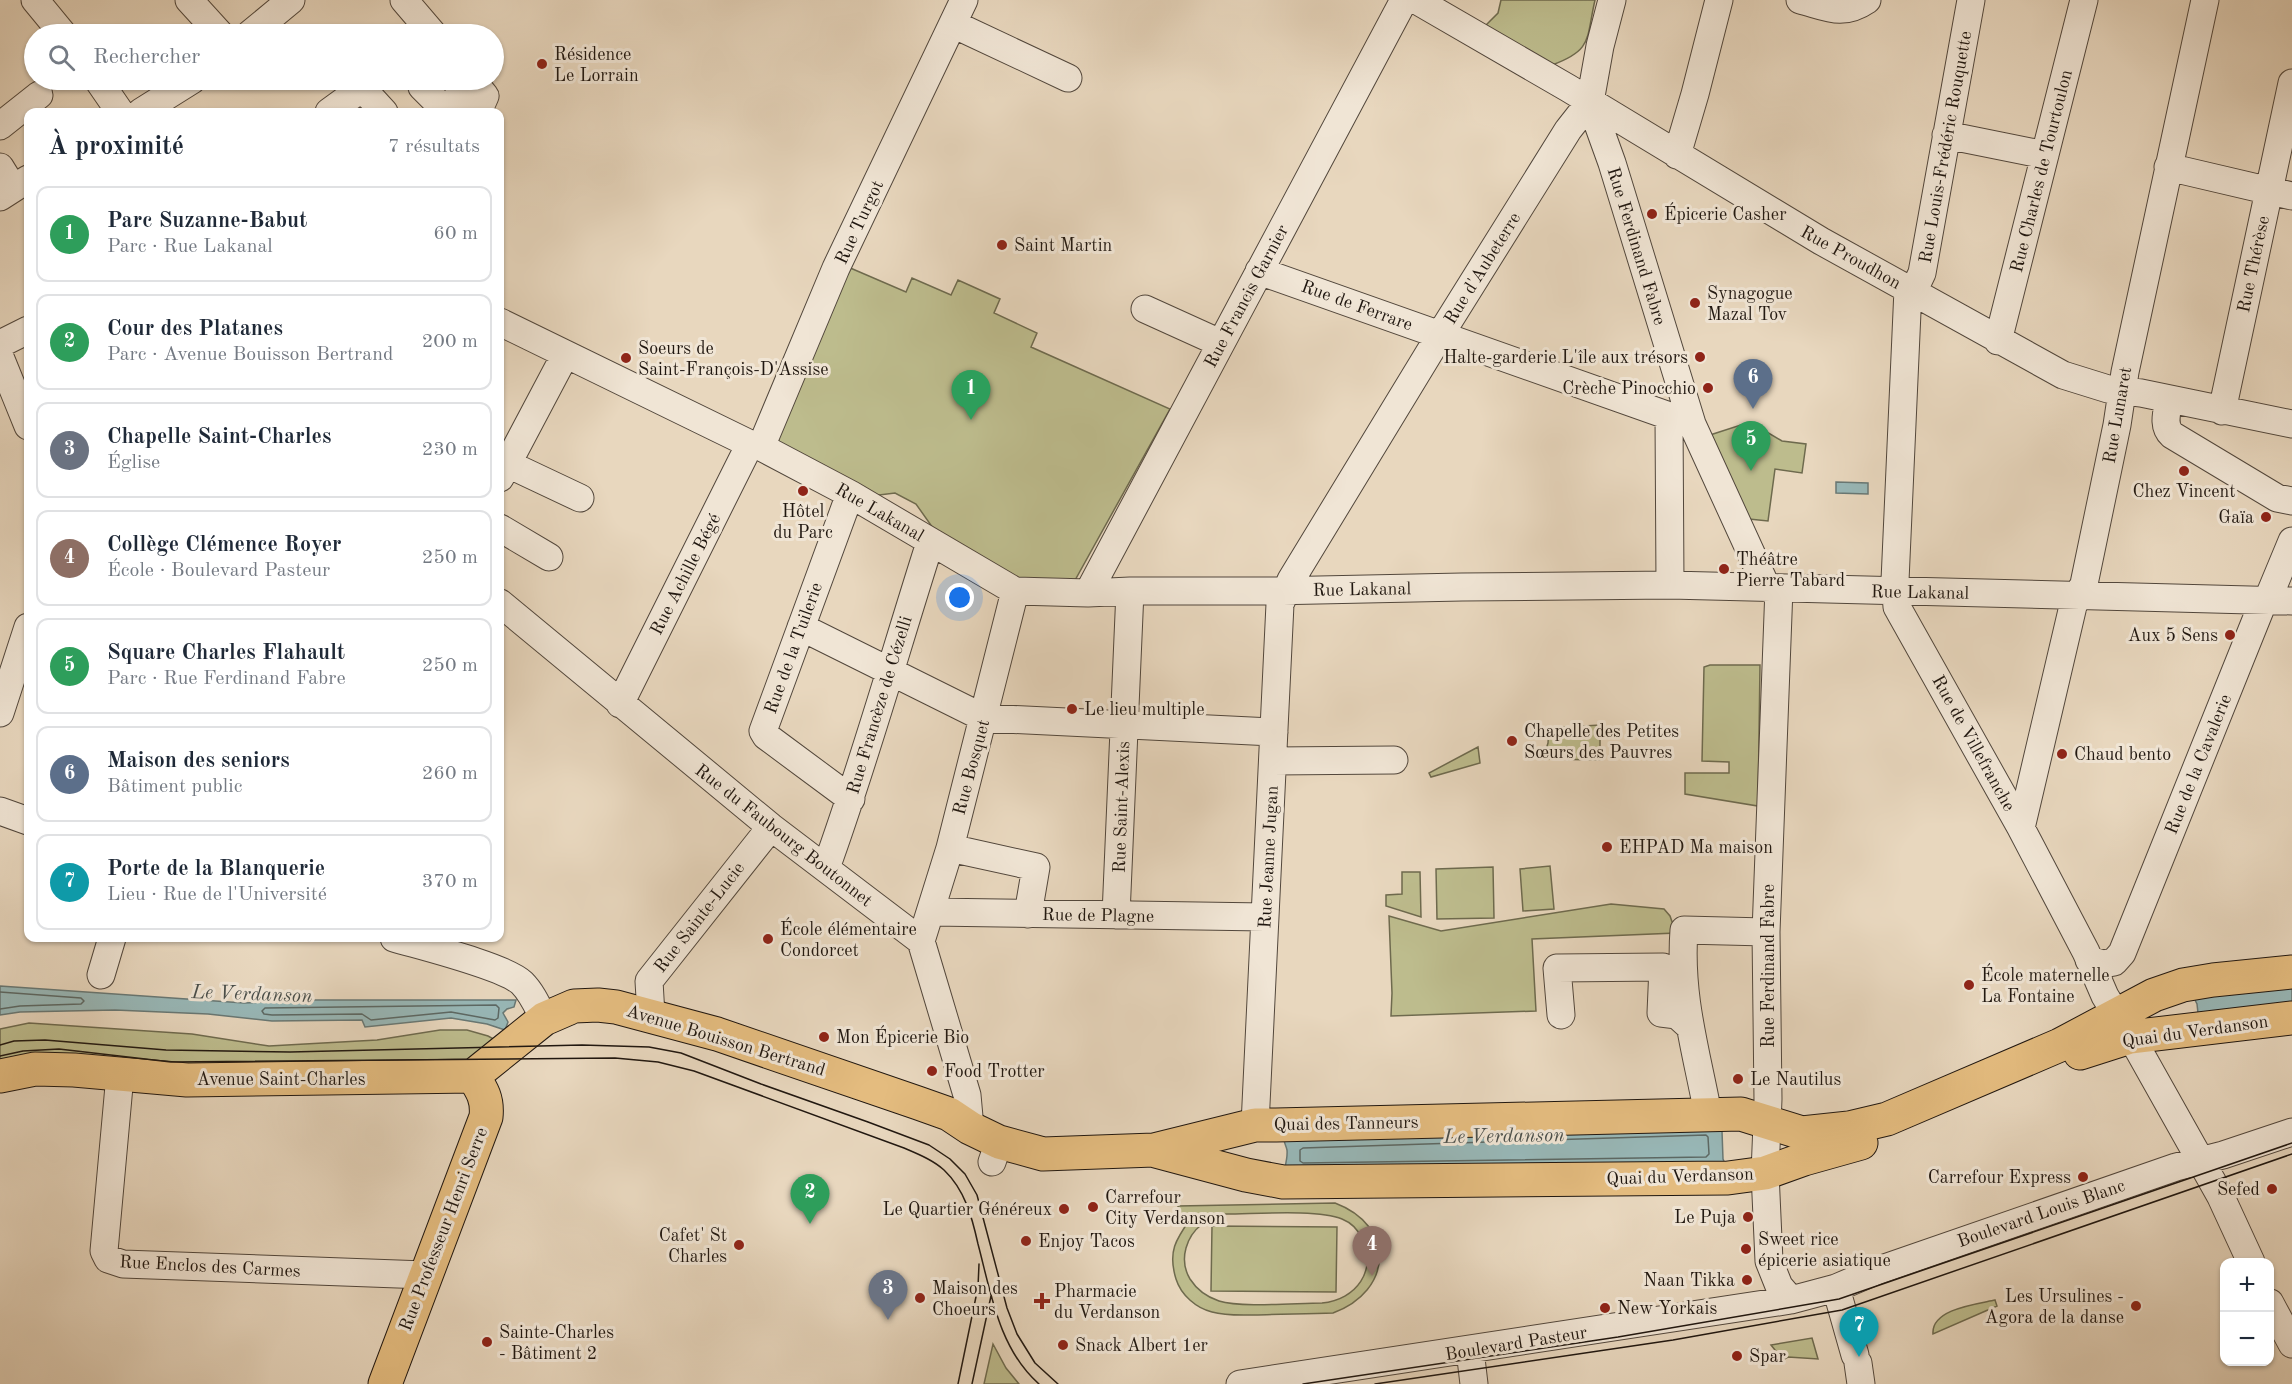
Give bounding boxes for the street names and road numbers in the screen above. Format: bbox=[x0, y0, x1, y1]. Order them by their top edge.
street label: Rue Louis-Frédéric Rouquette bbox=[1917, 30, 1975, 265]
street label: Rue Charles de Tourtoulon bbox=[2008, 68, 2076, 275]
street label: Rue Ferdinand Fabre bbox=[1603, 165, 1669, 327]
street label: Rue Turgot bbox=[833, 178, 887, 267]
street label: Rue d'Aubeterre bbox=[1441, 209, 1524, 328]
street label: Rue Thérèse bbox=[2235, 214, 2273, 314]
street label: Rue Francis Garnier bbox=[1202, 221, 1292, 371]
street label: Rue Proudhon bbox=[1797, 223, 1904, 293]
street label: Rue de Ferrare bbox=[1299, 277, 1415, 334]
street label: Rue Lunaret bbox=[2101, 365, 2135, 465]
street label: Rue Lakanal bbox=[832, 480, 927, 545]
street label: Rue Achille Bégé bbox=[647, 511, 724, 638]
street label: Rue de la Tuilerie bbox=[762, 580, 826, 716]
street label: Rue Lakanal bbox=[1313, 580, 1412, 600]
street label: Rue Lakanal bbox=[1871, 583, 1970, 603]
street label: Rue Francèze de Cézelli bbox=[844, 614, 916, 796]
street label: Rue de Villefranche bbox=[1928, 672, 2018, 814]
street label: Rue de la Cavalerie bbox=[2163, 692, 2235, 837]
street label: Rue Bosquet bbox=[951, 717, 993, 817]
street label: Rue Saint-Alexis bbox=[1111, 740, 1133, 873]
street label: Rue du Faubourg Boutonnet bbox=[691, 761, 875, 910]
street label: Rue Jeanne Jugan bbox=[1256, 785, 1282, 929]
street label: Rue Sainte-Lucie bbox=[651, 859, 748, 976]
street label: Rue Ferdinand Fabre bbox=[1760, 884, 1778, 1048]
street label: Rue de Plagne bbox=[1042, 906, 1154, 926]
street label: Avenue Bouisson Bertrand bbox=[624, 1002, 827, 1080]
street label: Quai du Verdanson bbox=[2121, 1013, 2270, 1051]
street label: Avenue Saint-Charles bbox=[197, 1071, 366, 1089]
street label: Quai des Tanneurs bbox=[1273, 1114, 1419, 1134]
street label: Rue Professeur Henri Serre bbox=[397, 1125, 491, 1334]
street label: Quai du Verdanson bbox=[1606, 1165, 1754, 1189]
street label: Boulevard Louis Blanc bbox=[1955, 1177, 2128, 1251]
street label: Rue Enclos des Carmes bbox=[119, 1253, 301, 1281]
street label: Boulevard Pasteur bbox=[1444, 1324, 1589, 1364]

